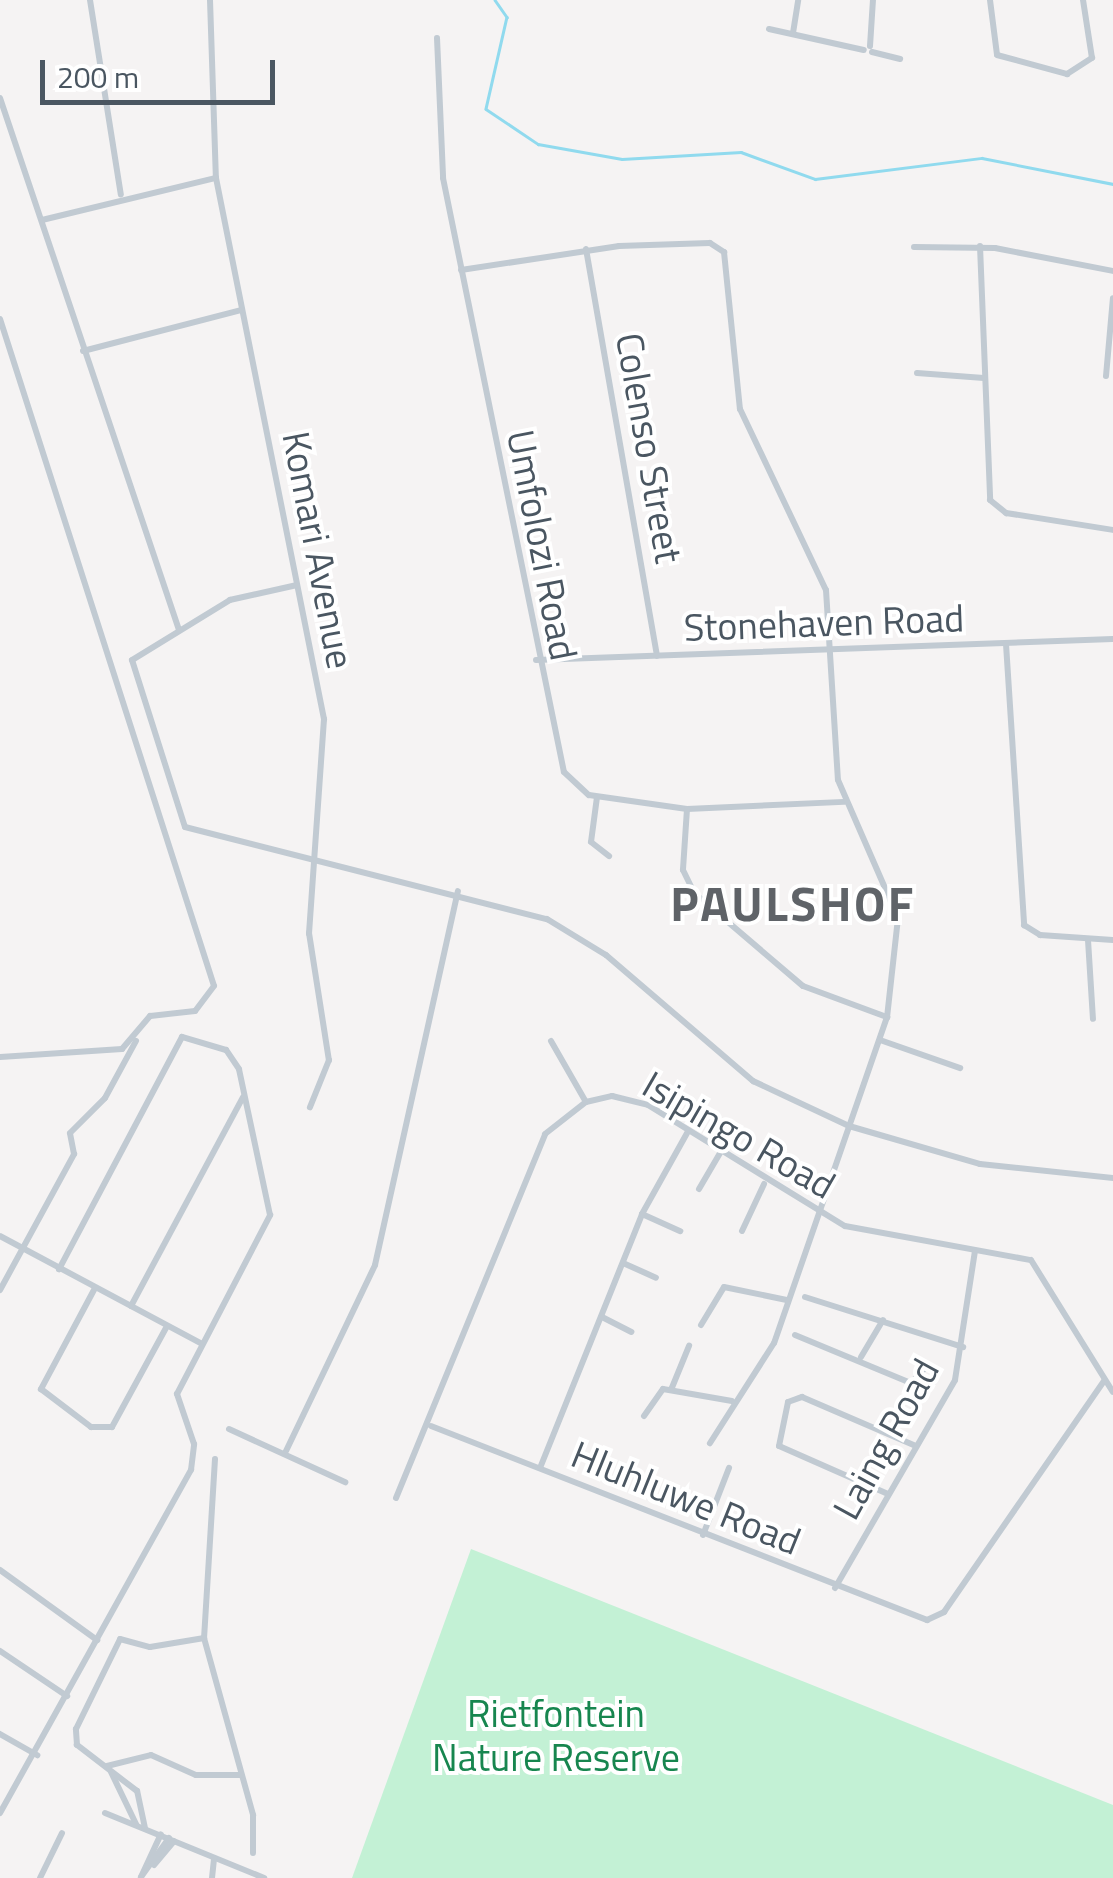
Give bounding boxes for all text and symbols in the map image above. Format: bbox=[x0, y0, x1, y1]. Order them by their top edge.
scale bar bbox=[45, 40, 280, 102]
text: 200 m bbox=[57, 54, 139, 100]
street label: Colenso Street bbox=[606, 329, 692, 567]
street label: Umfolozi Road bbox=[497, 426, 587, 664]
street label: Komari Avenue bbox=[273, 428, 363, 672]
street label: Stonehaven Road bbox=[683, 595, 965, 651]
district label: PAULSHOF bbox=[670, 875, 916, 933]
street label: Isipingo Road bbox=[635, 1062, 843, 1208]
street label: Laing Road bbox=[823, 1351, 949, 1527]
street label: Hluhluwe Road bbox=[565, 1431, 807, 1565]
park label: Rietfontein Nature Reserve bbox=[432, 1691, 680, 1780]

